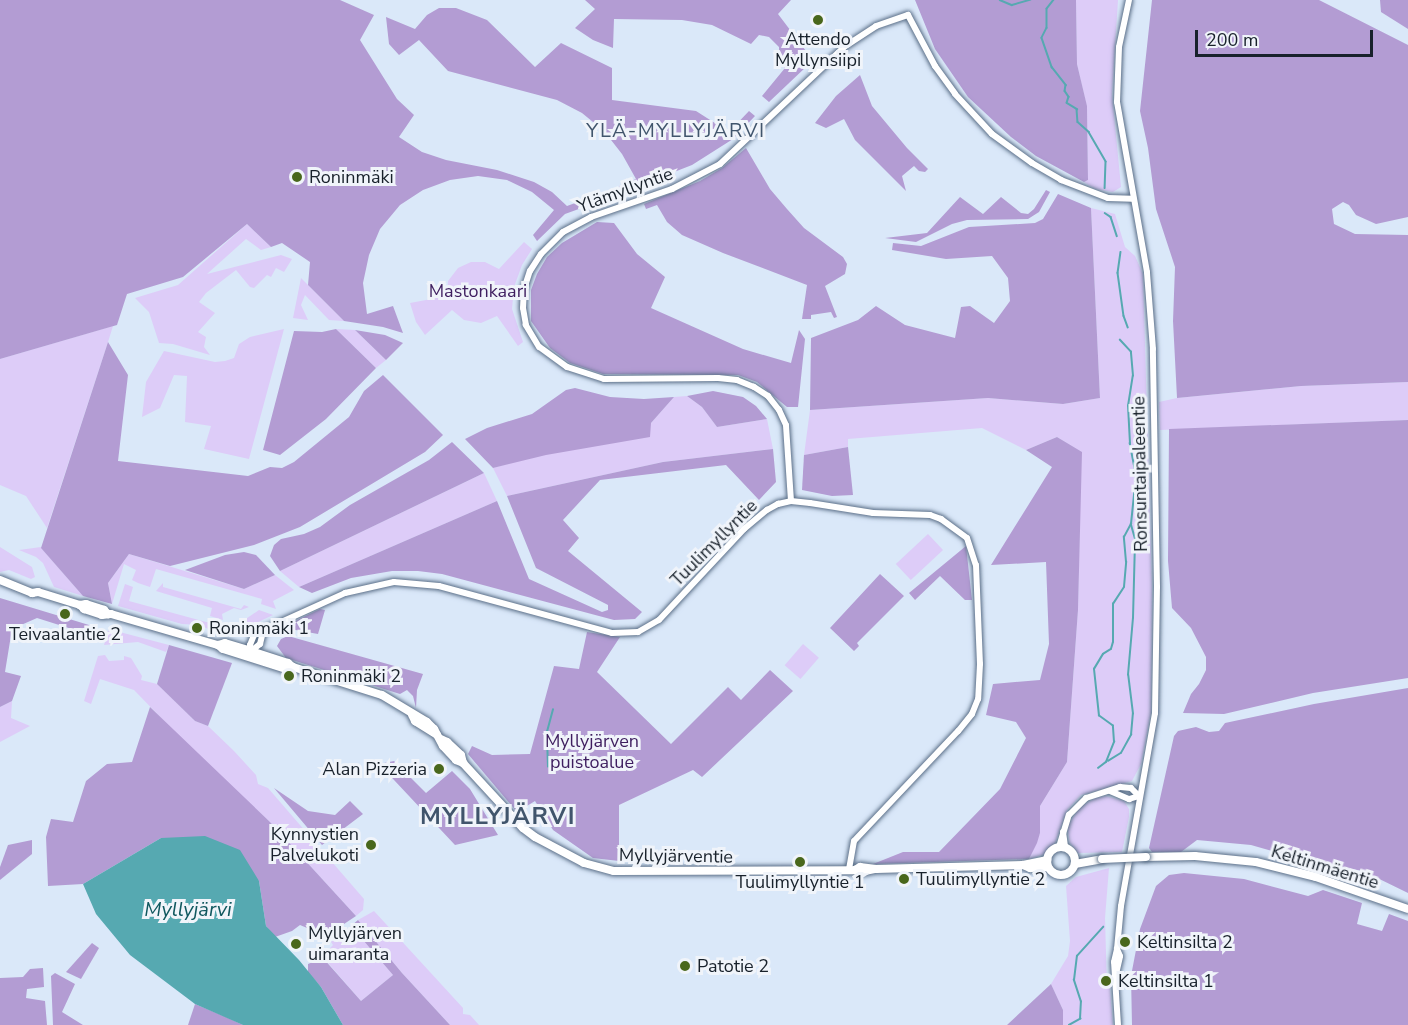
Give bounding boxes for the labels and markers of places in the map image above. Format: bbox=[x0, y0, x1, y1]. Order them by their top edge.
marker: Attendo Myllynsiipi bbox=[811, 13, 825, 27]
place label: Attendo Myllynsiipi bbox=[775, 29, 861, 72]
place label: Roninmäki bbox=[309, 166, 394, 188]
marker: Roninmäki bbox=[290, 170, 304, 184]
marker: Teivaalantie 2 bbox=[58, 607, 72, 621]
place label: Roninmäki 1 bbox=[209, 617, 309, 639]
marker: Roninmäki 1 bbox=[190, 621, 204, 635]
place label: Teivaalantie 2 bbox=[9, 623, 121, 645]
place label: Roninmäki 2 bbox=[301, 665, 401, 687]
marker: Roninmäki 2 bbox=[282, 669, 296, 683]
place label: Alan Pizzeria bbox=[322, 758, 427, 780]
marker: Alan Pizzeria bbox=[432, 762, 446, 776]
place label: Kynnystien Palvelukoti bbox=[270, 824, 359, 866]
marker: Kynnystien Palvelukoti bbox=[364, 838, 378, 852]
marker: Tuulimyllyntie 1 bbox=[793, 855, 807, 869]
place label: Tuulimyllyntie 2 bbox=[916, 868, 1045, 890]
place label: Tuulimyllyntie 1 bbox=[735, 871, 865, 893]
marker: Tuulimyllyntie 2 bbox=[897, 872, 911, 886]
place label: Myllyjärven uimaranta bbox=[308, 923, 402, 966]
place label: Keltinsilta 2 bbox=[1137, 931, 1233, 953]
marker: Keltinsilta 2 bbox=[1118, 935, 1132, 949]
marker: Myllyjärven uimaranta bbox=[289, 937, 303, 951]
place label: Patotie 2 bbox=[697, 955, 769, 977]
marker: Patotie 2 bbox=[678, 959, 692, 973]
place label: Keltinsilta 1 bbox=[1118, 970, 1214, 992]
marker: Keltinsilta 1 bbox=[1099, 974, 1113, 988]

